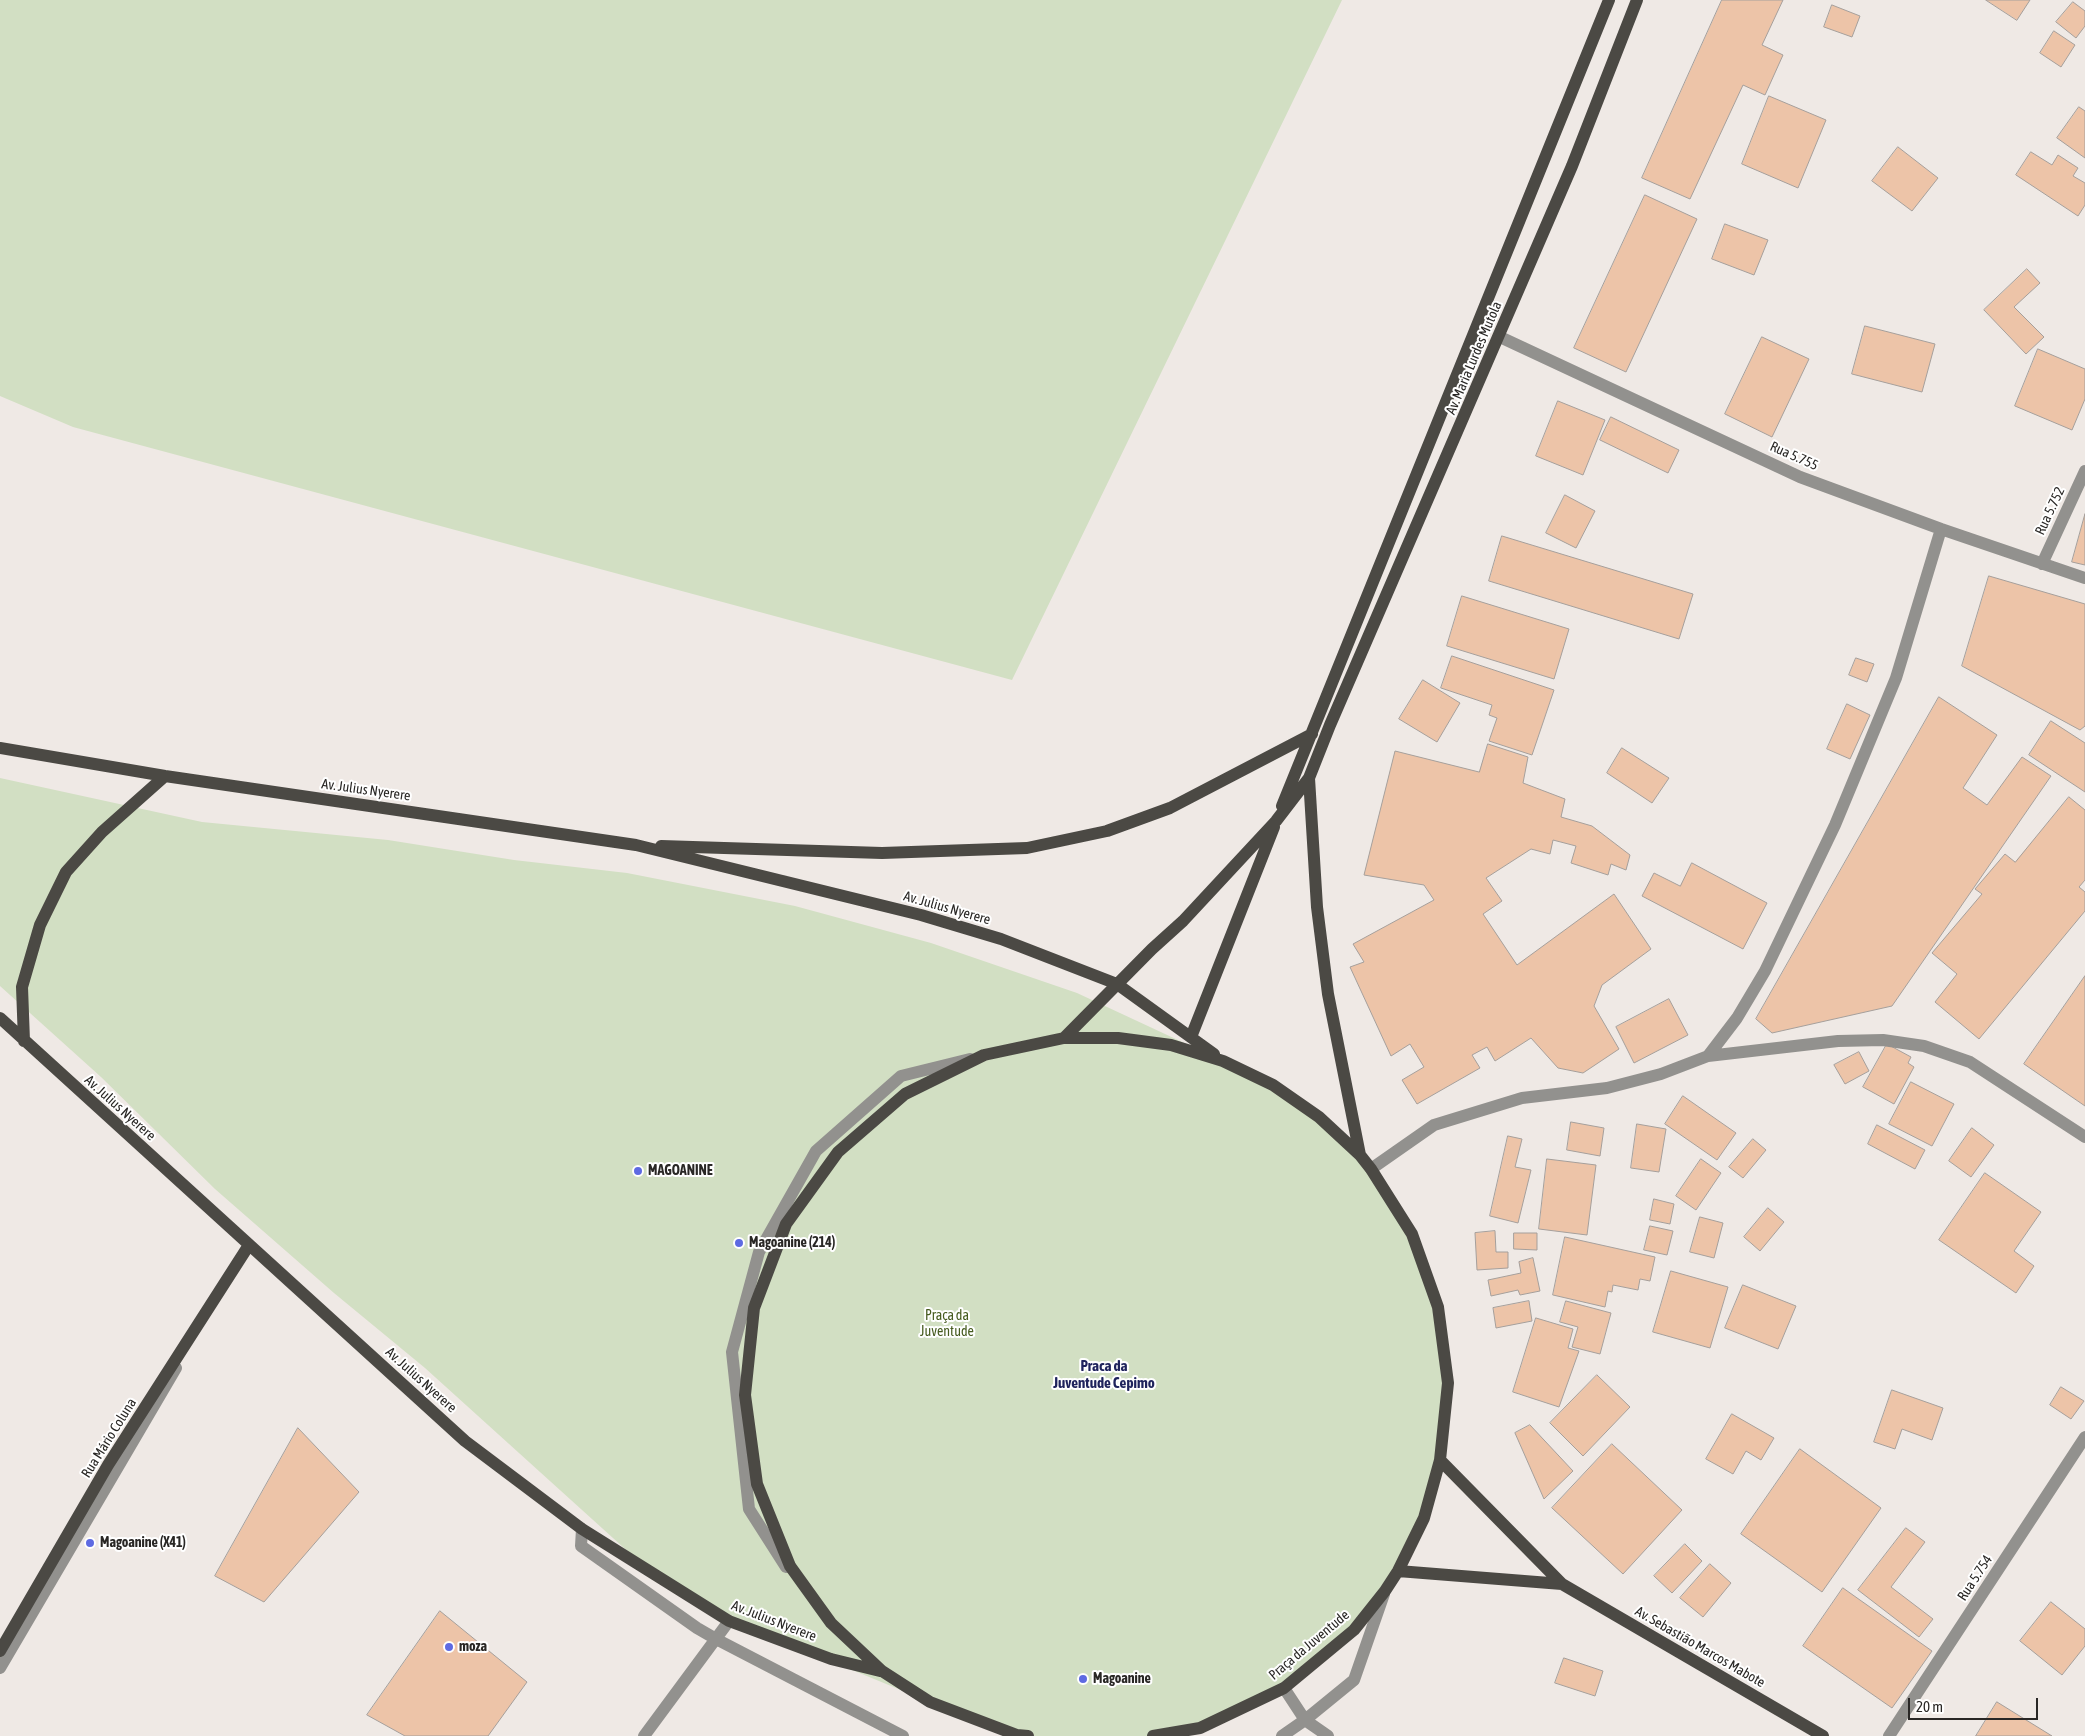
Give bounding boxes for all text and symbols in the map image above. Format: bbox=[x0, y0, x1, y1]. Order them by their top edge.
street label: Av. Maria Lurdes Mutola bbox=[1443, 299, 1505, 417]
street label: Rua 5.755 bbox=[1767, 438, 1821, 474]
street label: Rua 5.752 bbox=[2032, 484, 2068, 538]
street label: Av. Julius Nyerere bbox=[320, 775, 412, 805]
street label: Av. Julius Nyerere bbox=[902, 888, 992, 928]
street label: Av. Julius Nyerere bbox=[81, 1072, 159, 1144]
place label: MAGOANINE bbox=[648, 1163, 713, 1179]
marker: MAGOANINE bbox=[632, 1165, 644, 1177]
place label: Magoanine (214) bbox=[749, 1235, 835, 1251]
marker: Magoanine (214) bbox=[733, 1237, 745, 1249]
park label: Praça da Juventude bbox=[920, 1308, 974, 1340]
street label: Av. Julius Nyerere bbox=[382, 1344, 460, 1416]
district label: Praca da Juventude Cepimo bbox=[1053, 1357, 1155, 1392]
street label: Rua Mário Coluna bbox=[78, 1395, 140, 1481]
place label: Magoanine (X41) bbox=[100, 1535, 186, 1551]
marker: Magoanine (X41) bbox=[84, 1537, 96, 1549]
street label: Rua 5.754 bbox=[1954, 1552, 1996, 1604]
street label: Av. Julius Nyerere bbox=[729, 1597, 819, 1645]
street label: Av. Sebastião Marcos Mabote bbox=[1632, 1603, 1768, 1691]
street label: Praça da Juventude bbox=[1265, 1607, 1353, 1683]
place label: moza bbox=[459, 1639, 487, 1655]
marker: moza bbox=[443, 1641, 455, 1653]
place label: Magoanine bbox=[1093, 1671, 1151, 1687]
marker: Magoanine bbox=[1077, 1673, 1089, 1685]
scale bar bbox=[1910, 1688, 2040, 1720]
text: 20 m bbox=[1916, 1698, 1943, 1715]

